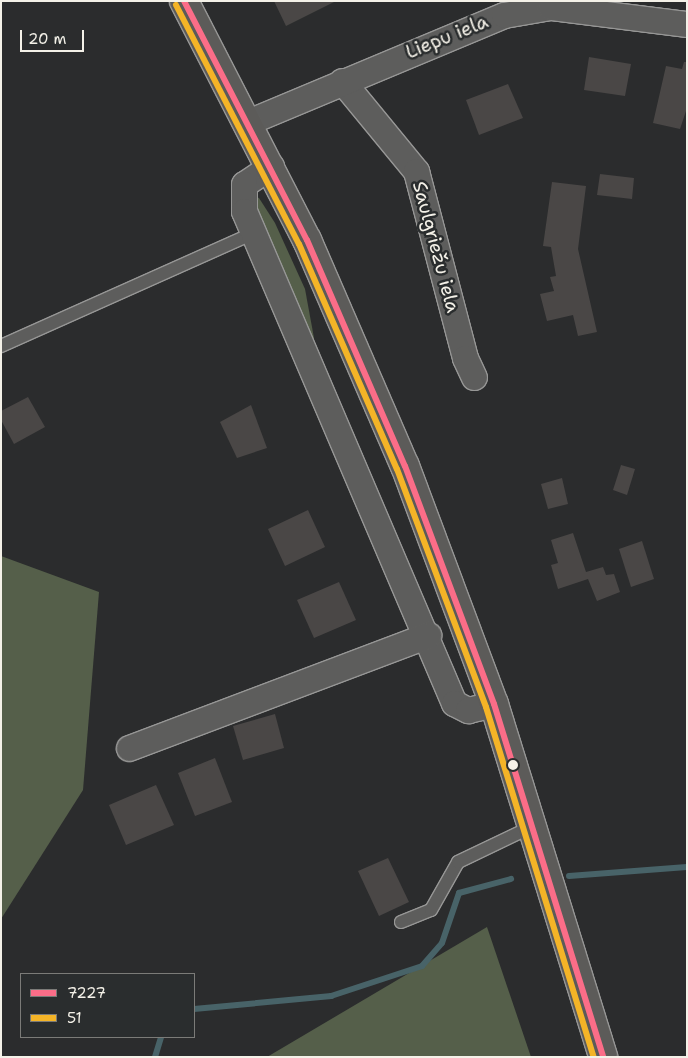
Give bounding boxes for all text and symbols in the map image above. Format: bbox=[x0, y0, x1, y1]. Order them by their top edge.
street label: Liepu iela bbox=[402, 10, 492, 64]
scale bar bbox=[22, 20, 86, 52]
text: 20 m bbox=[28, 29, 67, 49]
street label: Saulgriežu iela bbox=[408, 179, 464, 315]
unlabelled marker bbox=[508, 760, 518, 770]
legend bbox=[20, 973, 195, 1038]
text: 7227 bbox=[67, 983, 106, 1003]
text: 51 bbox=[67, 1008, 82, 1028]

